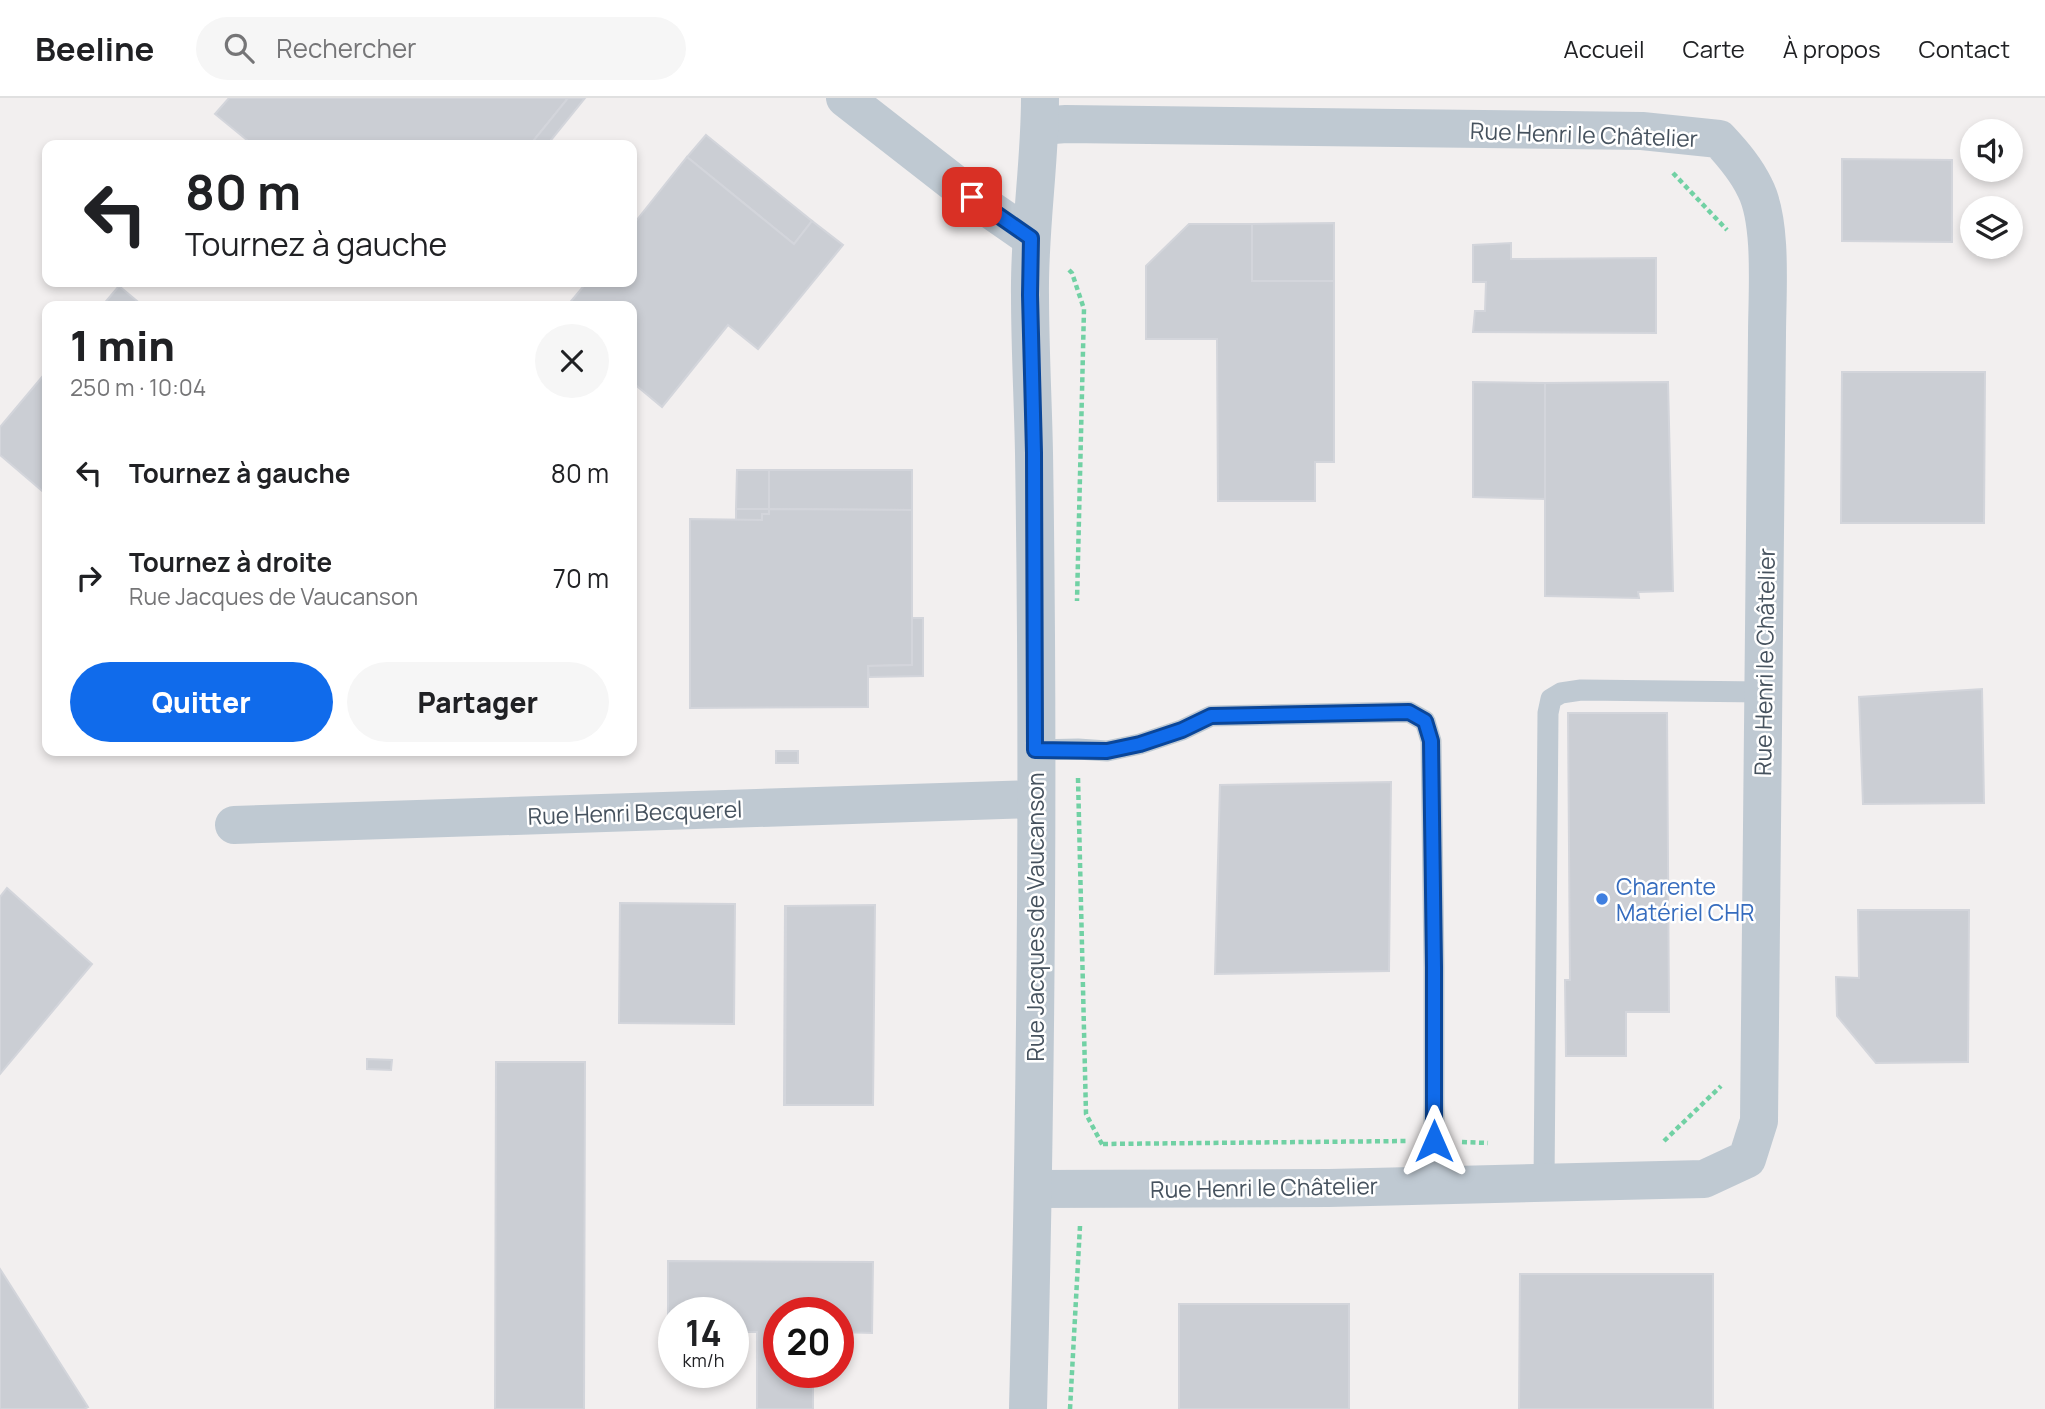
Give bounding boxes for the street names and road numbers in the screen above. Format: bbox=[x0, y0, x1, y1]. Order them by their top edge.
street label: Rue Henri le Châtelier bbox=[1470, 114, 1698, 154]
street label: Rue Henri le Châtelier bbox=[1746, 548, 1782, 776]
street label: Rue Jacques de Vaucanson bbox=[1019, 772, 1051, 1062]
street label: Rue Henri Becquerel bbox=[527, 792, 743, 832]
street label: Rue Henri le Châtelier bbox=[1150, 1169, 1378, 1205]

